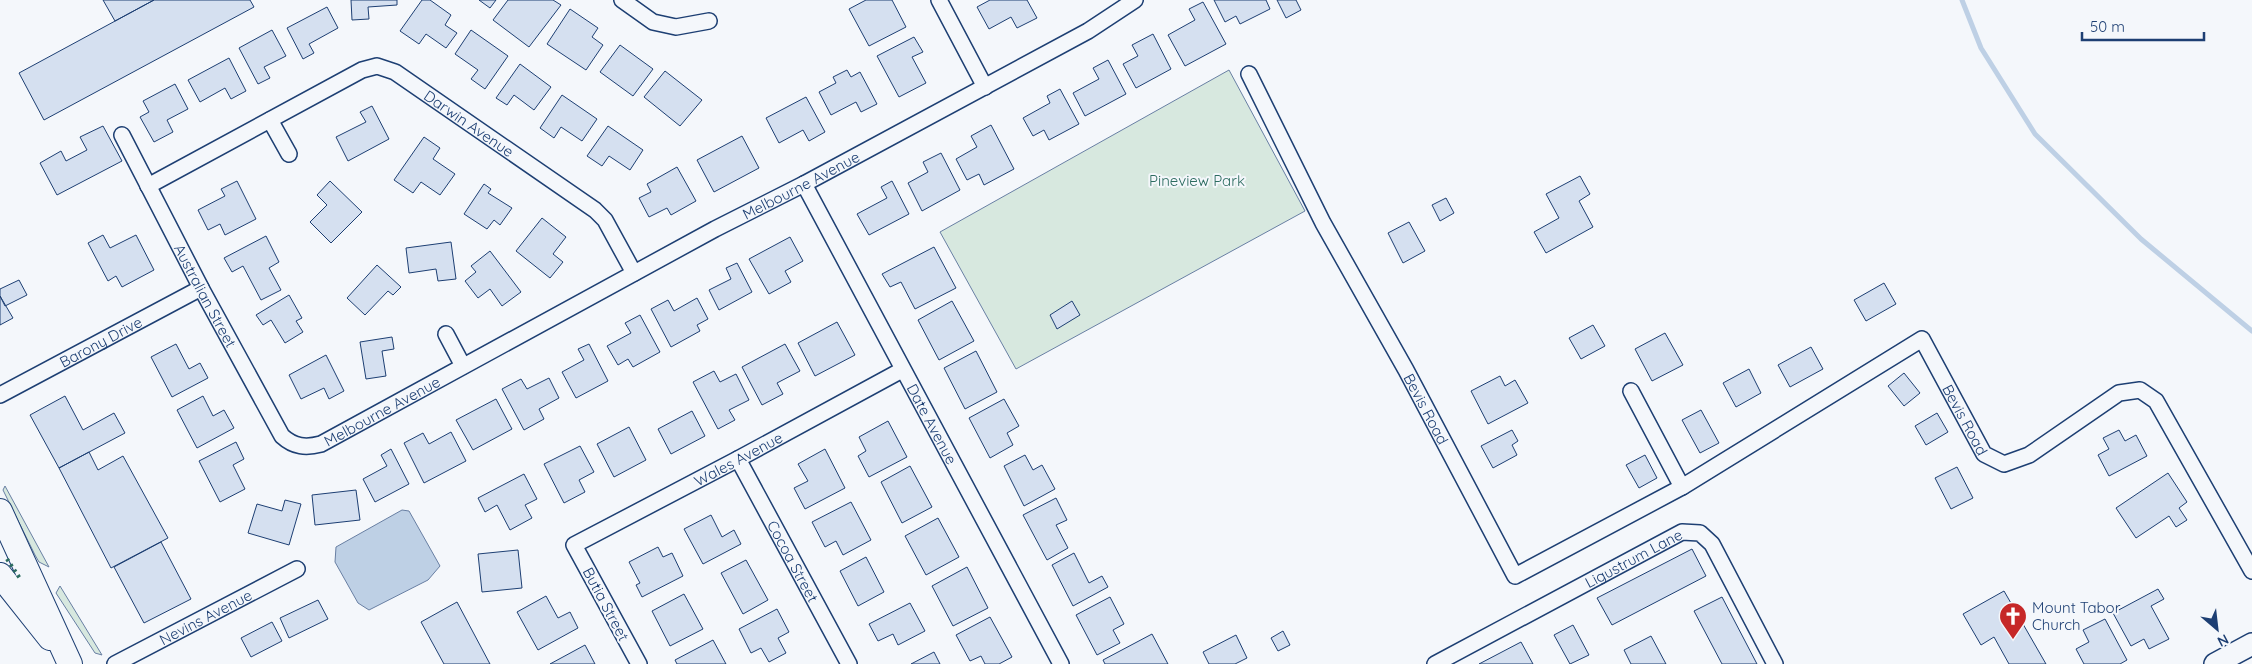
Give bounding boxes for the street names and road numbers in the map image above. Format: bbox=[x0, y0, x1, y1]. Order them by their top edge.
street label: Darwin Avenue bbox=[421, 86, 518, 161]
street label: Melbourne Avenue bbox=[739, 147, 863, 223]
street label: Australian Street bbox=[170, 241, 241, 351]
street label: Barony Drive bbox=[56, 312, 145, 371]
street label: Bevis Road bbox=[1400, 370, 1453, 448]
street label: Melbourne Avenue bbox=[320, 371, 443, 450]
street label: Date Avenue bbox=[903, 380, 962, 467]
street label: Bevis Road bbox=[1939, 381, 1992, 458]
street label: Wales Avenue bbox=[690, 427, 786, 490]
street label: Cocoa Street bbox=[763, 517, 823, 605]
street label: Ligustrum Lane bbox=[1582, 524, 1685, 592]
street label: Butia Street bbox=[579, 564, 633, 644]
street label: Nevins Avenue bbox=[156, 585, 255, 649]

